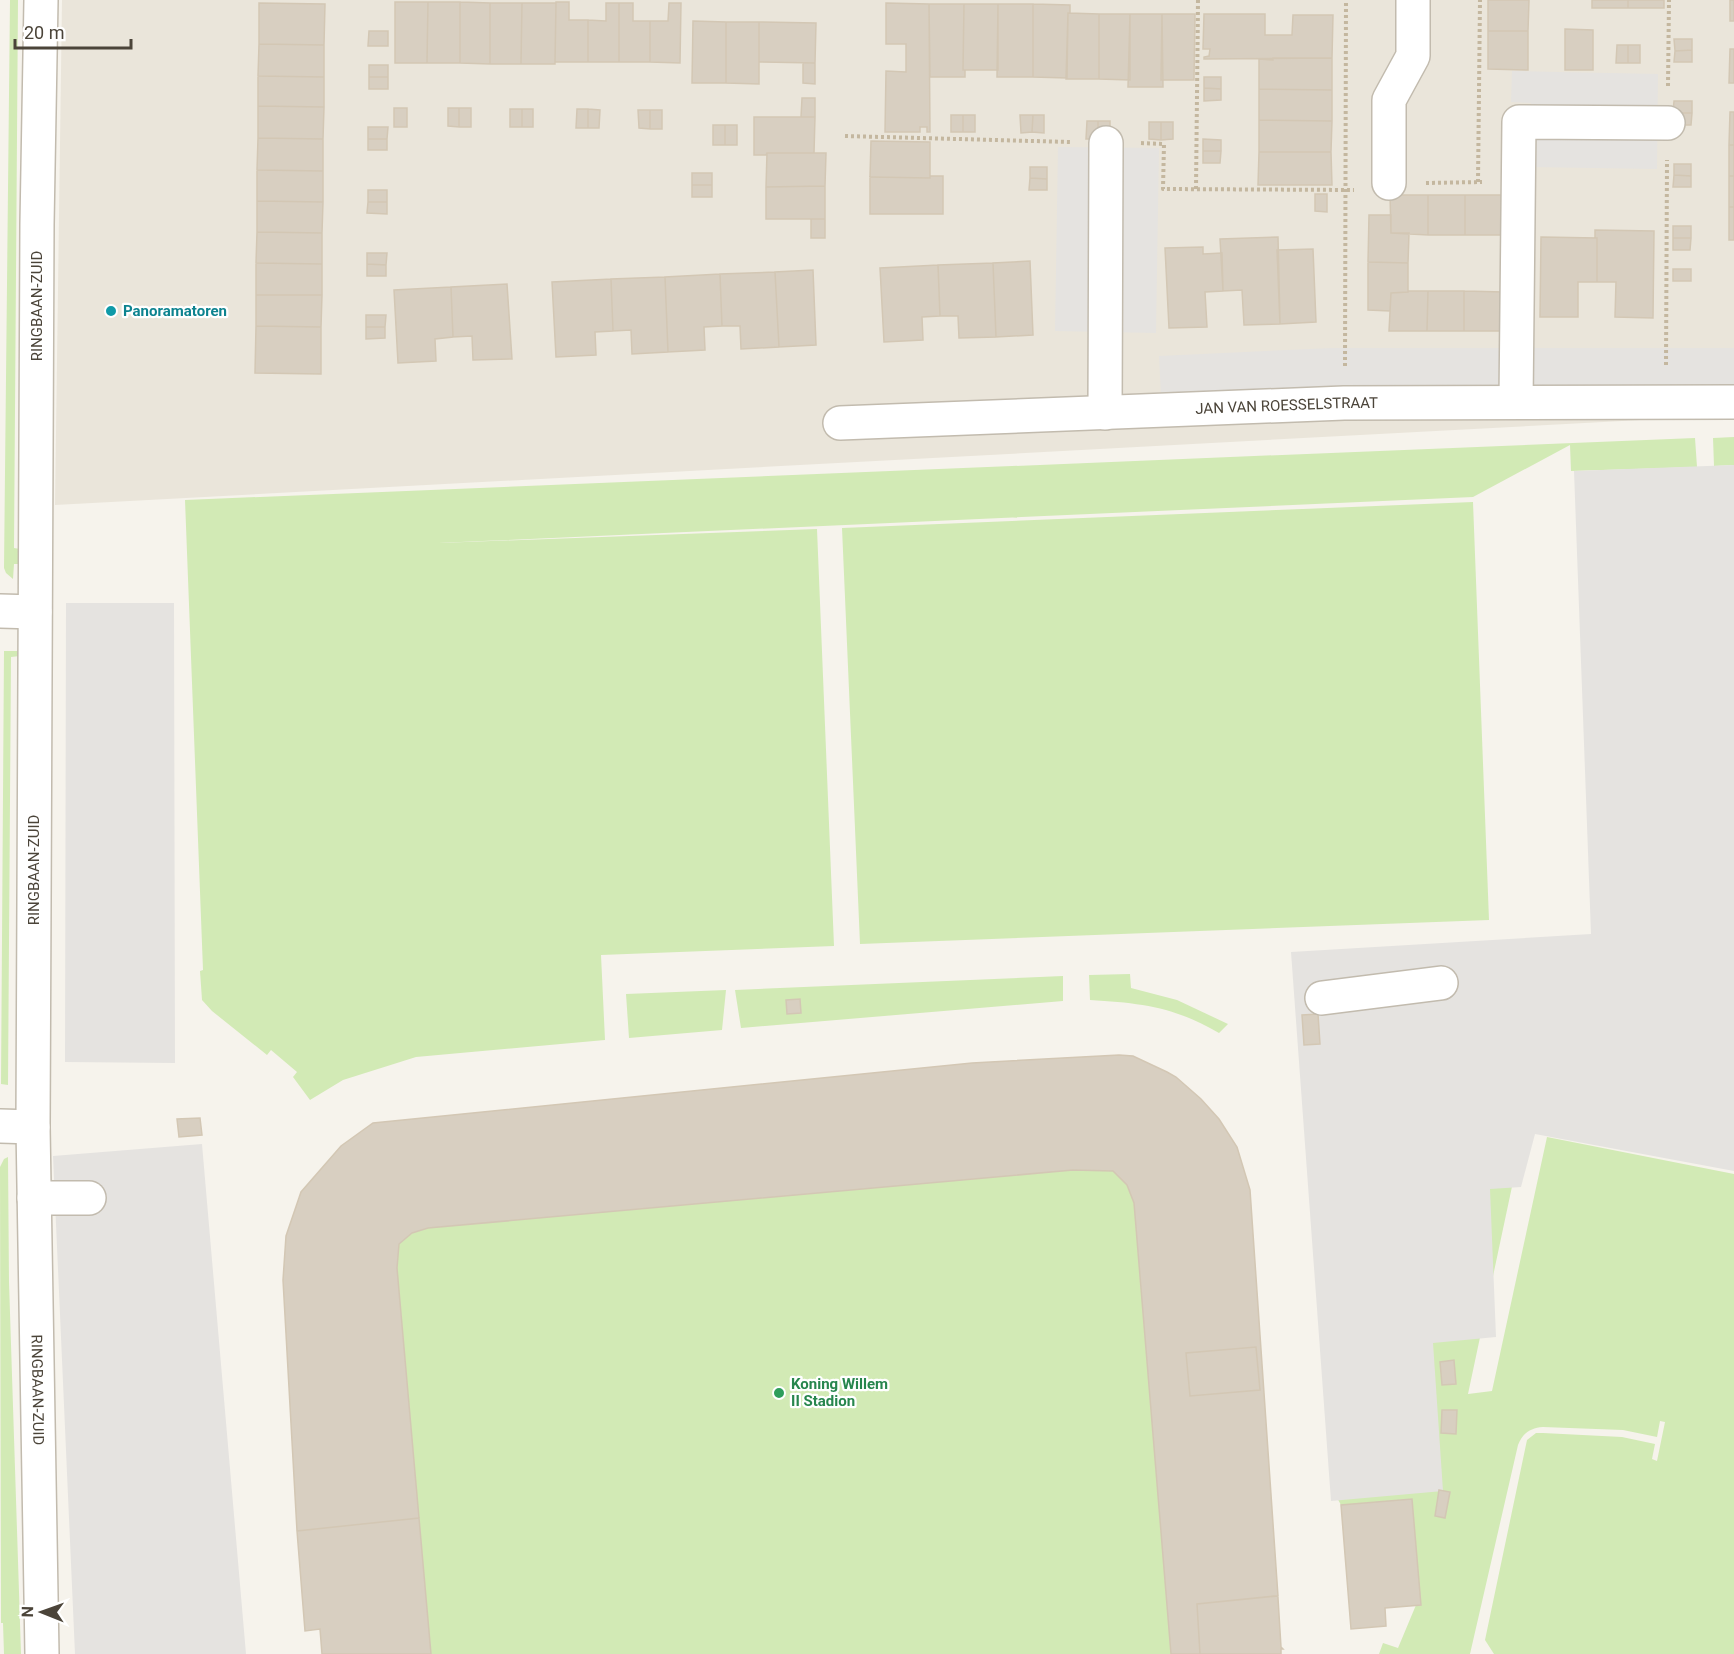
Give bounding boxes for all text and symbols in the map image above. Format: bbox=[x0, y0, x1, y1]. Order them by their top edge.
scale bar bbox=[15, 12, 130, 50]
text: 20 m bbox=[24, 22, 64, 43]
street label: RINGBAAN-ZUID bbox=[28, 251, 46, 361]
place label: Panoramatoren bbox=[123, 302, 227, 320]
marker: Panoramatoren bbox=[104, 304, 118, 318]
street label: JAN VAN ROESSELSTRAAT bbox=[1195, 394, 1378, 418]
street label: RINGBAAN-ZUID bbox=[25, 815, 43, 925]
street label: RINGBAAN-ZUID bbox=[28, 1334, 47, 1445]
place label: Koning Willem II Stadion bbox=[791, 1375, 888, 1410]
marker: Koning Willem II Stadion bbox=[772, 1386, 786, 1400]
north arrow bbox=[12, 1582, 72, 1642]
text: N bbox=[18, 1606, 37, 1618]

